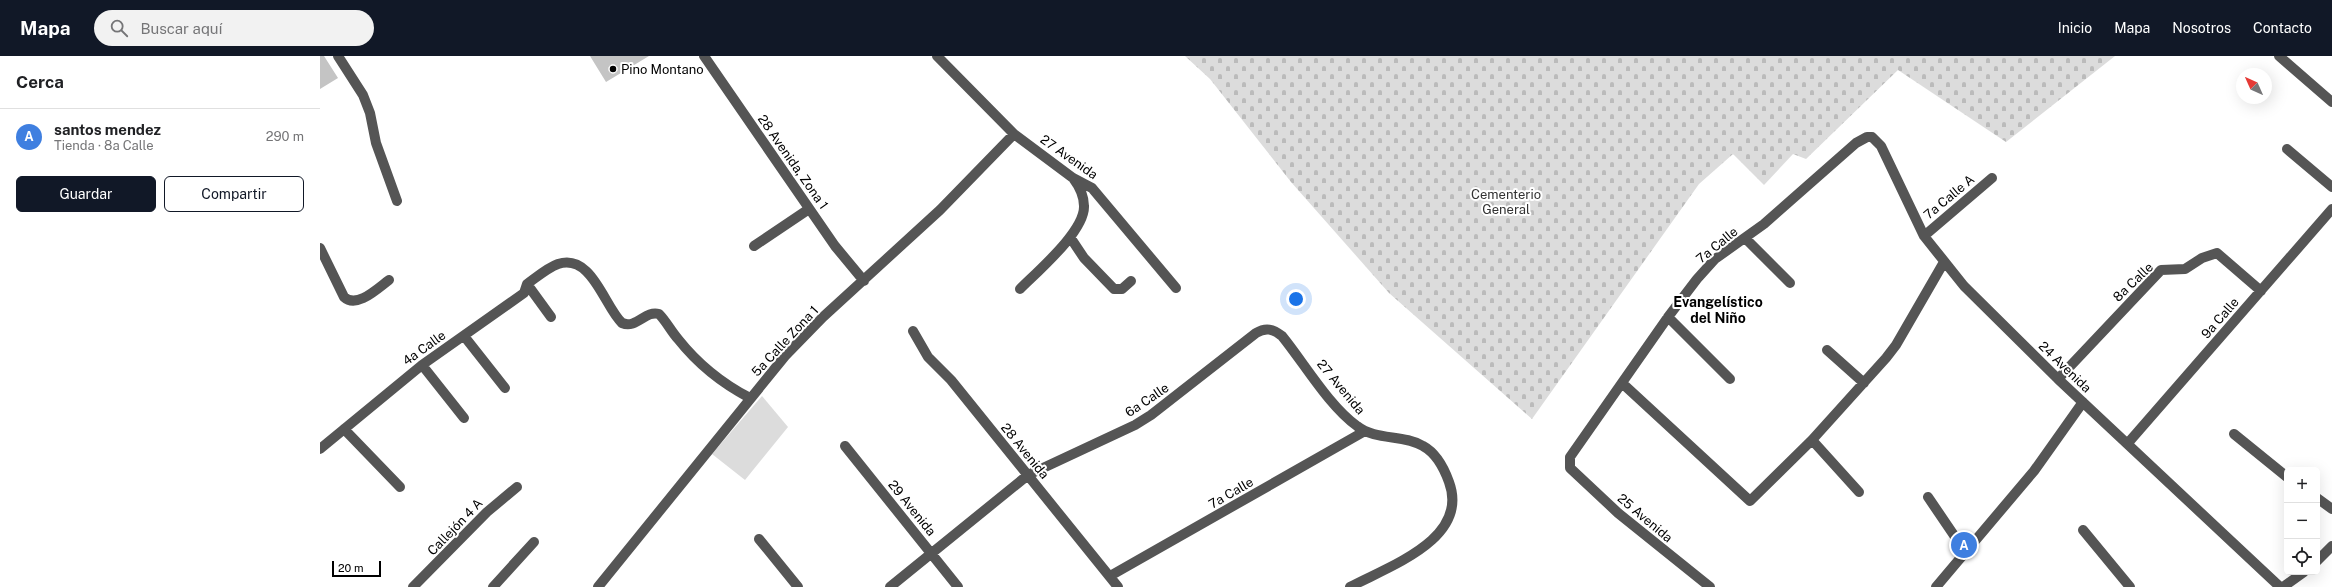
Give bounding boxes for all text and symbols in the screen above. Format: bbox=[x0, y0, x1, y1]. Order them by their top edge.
search box bbox=[94, 10, 374, 46]
text: Mapa bbox=[20, 17, 70, 39]
icon: search bbox=[108, 17, 130, 39]
text: Buscar aquí bbox=[140, 20, 222, 37]
text: Inicio bbox=[2058, 20, 2092, 36]
text: Mapa bbox=[2114, 20, 2150, 36]
text: Nosotros bbox=[2172, 20, 2231, 36]
text: Contacto bbox=[2253, 20, 2312, 36]
place label: Pino Montano bbox=[621, 62, 704, 77]
marker: Pino Montano bbox=[608, 64, 618, 74]
north arrow bbox=[2236, 68, 2272, 104]
text: Cerca bbox=[16, 72, 64, 92]
street label: 28 Avenida, Zona 1 bbox=[755, 112, 831, 212]
text: santos mendez bbox=[54, 121, 161, 138]
text: A bbox=[24, 129, 34, 144]
text: 290 m bbox=[266, 129, 304, 144]
street label: 27 Avenida bbox=[1037, 132, 1101, 182]
text: Tienda · 8a Calle bbox=[54, 138, 154, 153]
street label: 7a Calle A bbox=[1921, 172, 1977, 222]
button: Guardar bbox=[16, 176, 156, 212]
button: Compartir bbox=[164, 176, 304, 212]
park label: Cementerio General bbox=[1471, 187, 1541, 217]
street label: 7a Calle bbox=[1693, 224, 1741, 266]
street label: 8a Calle bbox=[2110, 259, 2156, 305]
your location bbox=[1286, 289, 1306, 309]
district label: Evangelístico del Niño bbox=[1673, 294, 1763, 326]
street label: 9a Calle bbox=[2198, 294, 2242, 342]
street label: 5a Calle Zona 1 bbox=[748, 303, 822, 379]
street label: 4a Calle bbox=[400, 327, 448, 369]
street label: 24 Avenida bbox=[2036, 338, 2094, 396]
street label: 27 Avenida bbox=[1314, 357, 1368, 417]
street label: 6a Calle bbox=[1122, 380, 1172, 420]
street label: 28 Avenida bbox=[998, 420, 1052, 482]
map controls bbox=[2284, 467, 2320, 575]
button: + bbox=[2284, 467, 2320, 503]
street label: 7a Calle bbox=[1206, 474, 1256, 512]
street label: 29 Avenida bbox=[885, 477, 939, 539]
street label: 25 Avenida bbox=[1614, 491, 1676, 545]
street label: Callejón 4 A bbox=[424, 496, 486, 558]
button: − bbox=[2284, 503, 2320, 539]
pin: A bbox=[1951, 530, 1977, 560]
button: locate bbox=[2284, 539, 2320, 575]
scale bar bbox=[332, 559, 381, 578]
text: 20 m bbox=[338, 562, 363, 574]

